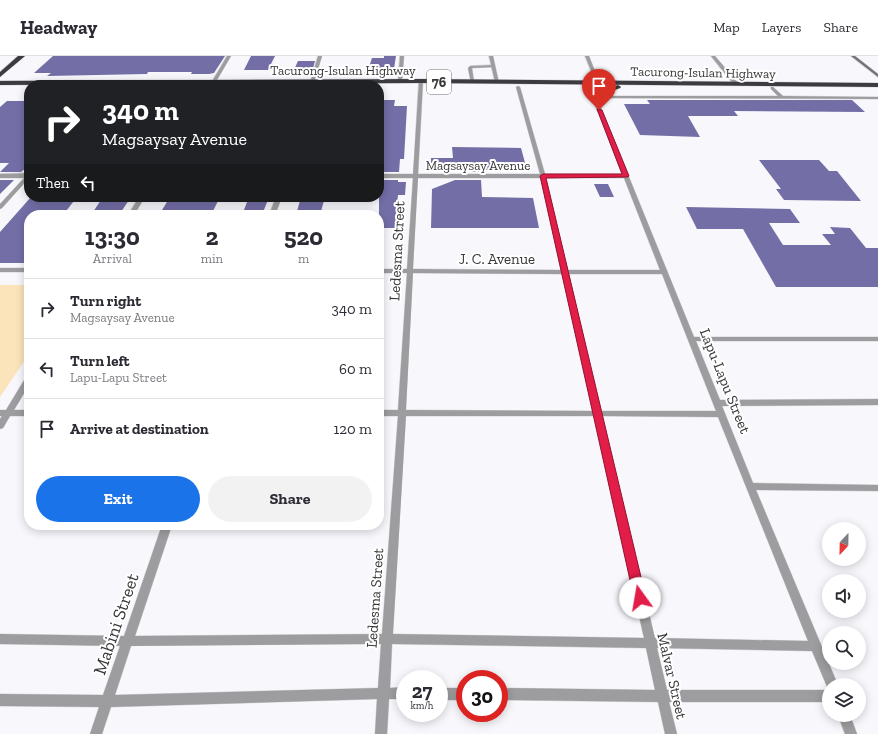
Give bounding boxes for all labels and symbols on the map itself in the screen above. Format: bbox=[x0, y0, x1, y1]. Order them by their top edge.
street label: Tacurong-Isulan Highway bbox=[270, 63, 416, 78]
street label: Tacurong-Isulan Highway bbox=[630, 64, 776, 81]
pin bbox=[582, 69, 616, 110]
road number: 76 bbox=[427, 70, 451, 94]
street label: Magsaysay Avenue bbox=[426, 158, 530, 173]
street label: Ledesma Street bbox=[385, 200, 409, 302]
street label: J. C. Avenue bbox=[459, 250, 535, 268]
street label: Lapu-Lapu Street bbox=[696, 326, 754, 437]
north arrow bbox=[822, 522, 866, 566]
street label: Ledesma Street bbox=[363, 547, 388, 649]
street label: Mabini Street bbox=[88, 570, 144, 678]
position arrow bbox=[619, 577, 661, 619]
street label: Malvar Street bbox=[653, 631, 691, 721]
speed limit sign: 30 bbox=[456, 670, 508, 722]

